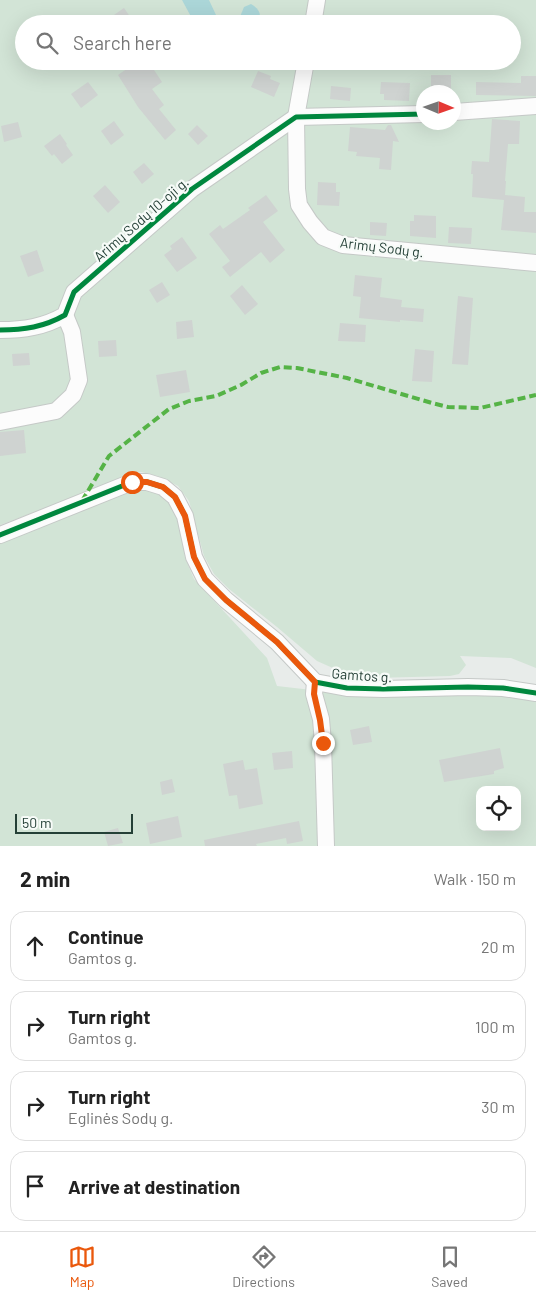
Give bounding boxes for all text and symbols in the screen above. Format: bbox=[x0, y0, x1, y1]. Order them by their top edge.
search box bbox=[15, 15, 521, 70]
icon: search bbox=[33, 29, 61, 57]
text: Search here bbox=[73, 31, 172, 54]
north arrow bbox=[416, 85, 461, 130]
street label: Arimų Sodų 10-oji g. bbox=[90, 173, 192, 265]
street label: Arimų Sodų g. bbox=[339, 233, 425, 261]
route start bbox=[121, 471, 144, 494]
street label: Gamtos g. bbox=[331, 664, 393, 686]
route end bbox=[312, 732, 335, 755]
map controls bbox=[476, 786, 521, 831]
button: locate bbox=[476, 786, 521, 831]
scale bar bbox=[15, 811, 132, 834]
text: 50 m bbox=[22, 814, 51, 831]
text: 2 min bbox=[20, 866, 70, 891]
text: Walk · 150 m bbox=[434, 869, 516, 888]
text: Continue bbox=[68, 925, 144, 948]
icon: ahead bbox=[21, 932, 49, 960]
text: 20 m bbox=[481, 937, 515, 956]
text: Gamtos g. bbox=[68, 948, 137, 967]
text: Turn right bbox=[68, 1005, 150, 1028]
icon: right bbox=[21, 1012, 49, 1040]
text: 100 m bbox=[475, 1017, 515, 1036]
text: Gamtos g. bbox=[68, 1028, 137, 1047]
text: Turn right bbox=[68, 1085, 150, 1108]
icon: right bbox=[21, 1092, 49, 1120]
text: 30 m bbox=[481, 1097, 515, 1116]
text: Eglinės Sodų g. bbox=[68, 1108, 173, 1127]
icon: arrive bbox=[21, 1172, 49, 1200]
text: Arrive at destination bbox=[68, 1175, 240, 1198]
tab: Map bbox=[68, 1243, 96, 1290]
tab: Directions bbox=[232, 1243, 295, 1290]
tab: Saved bbox=[431, 1243, 468, 1290]

